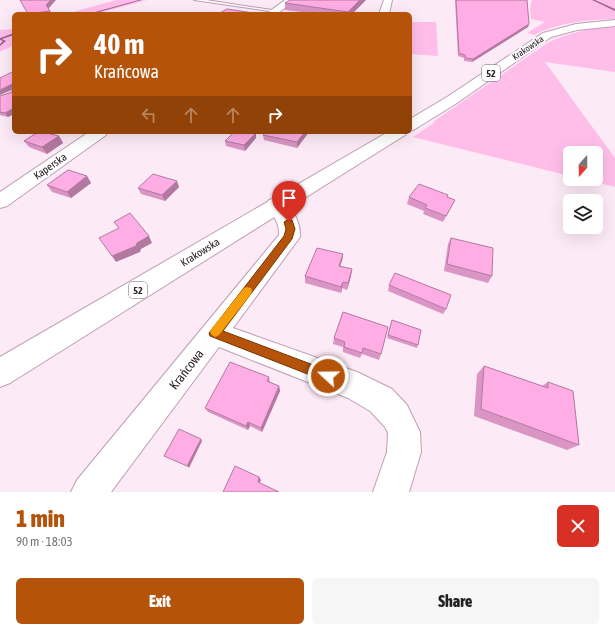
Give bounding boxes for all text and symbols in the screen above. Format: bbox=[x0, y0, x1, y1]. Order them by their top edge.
icon: right bbox=[28, 28, 80, 80]
text: 40 m bbox=[94, 28, 144, 60]
street label: Krakowska bbox=[510, 34, 546, 62]
text: Krańcowa bbox=[94, 61, 159, 82]
road number: 52 bbox=[482, 65, 500, 81]
icon: left bbox=[138, 104, 160, 126]
icon: ahead bbox=[180, 104, 202, 126]
icon: ahead bbox=[222, 104, 244, 126]
icon: right bbox=[264, 104, 286, 126]
north arrow bbox=[563, 146, 603, 186]
map controls bbox=[563, 146, 603, 234]
street label: Kaperska bbox=[31, 150, 69, 182]
pin bbox=[272, 181, 306, 222]
icon: arrive bbox=[278, 187, 300, 209]
button: layers bbox=[563, 194, 603, 234]
street label: Krakowska bbox=[178, 235, 222, 269]
road number: 52 bbox=[129, 282, 147, 298]
street label: Krańcowa bbox=[166, 346, 207, 392]
position arrow bbox=[307, 355, 349, 397]
text: 1 min bbox=[16, 505, 65, 532]
button: close bbox=[557, 505, 599, 547]
text: 90 m · 18:03 bbox=[16, 534, 73, 549]
button: Exit bbox=[16, 578, 304, 624]
button: Share bbox=[312, 578, 599, 624]

